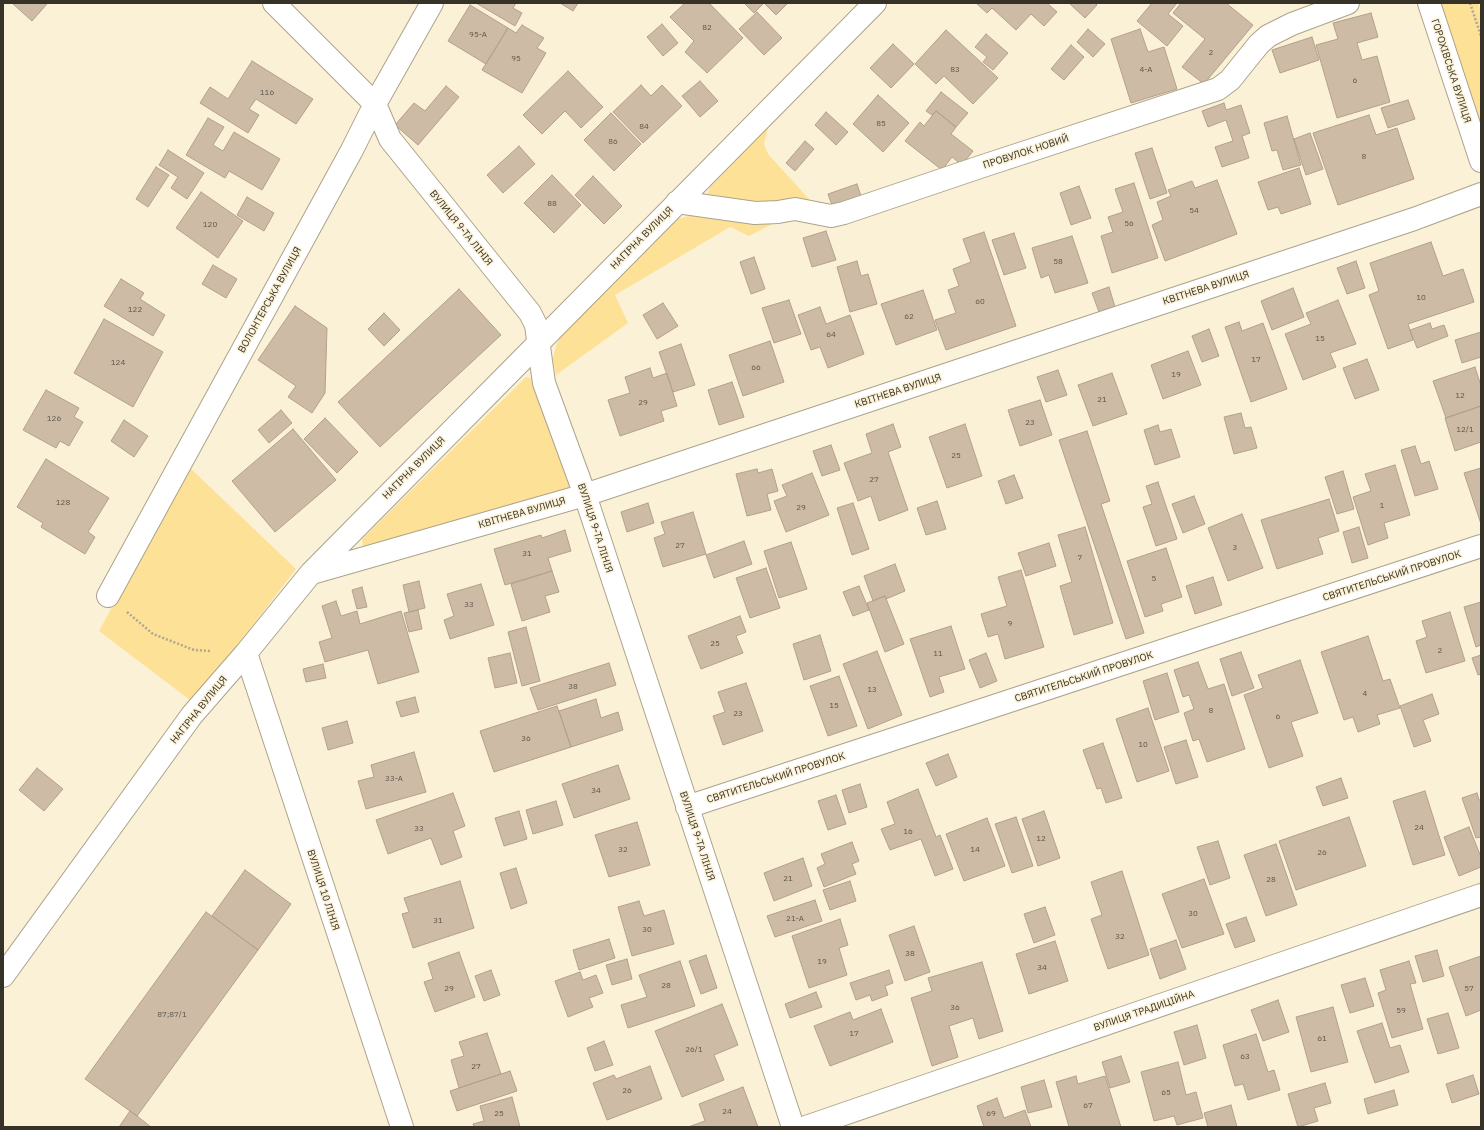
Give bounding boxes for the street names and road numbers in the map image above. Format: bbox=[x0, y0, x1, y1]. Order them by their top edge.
street label: ГОРОХІВСЬКА ВУЛИЦЯ bbox=[1428, 17, 1474, 125]
street label: ПРОВУЛОК НОВИЙ bbox=[982, 132, 1070, 172]
street label: ВУЛИЦЯ 9-ТА ЛІНІЯ bbox=[427, 188, 495, 268]
street label: НАГІРНА ВУЛИЦЯ bbox=[608, 204, 676, 272]
street label: ВОЛОНТЕРСЬКА ВУЛИЦЯ bbox=[236, 245, 304, 355]
street label: КВІТНЕВА ВУЛИЦЯ bbox=[1161, 268, 1251, 308]
street label: КВІТНЕВА ВУЛИЦЯ bbox=[853, 371, 943, 411]
street label: НАГІРНА ВУЛИЦЯ bbox=[380, 434, 448, 502]
street label: ВУЛИЦЯ 9-ТА ЛІНІЯ bbox=[575, 482, 615, 574]
street label: КВІТНЕВА ВУЛИЦЯ bbox=[477, 495, 567, 531]
street label: СВЯТИТЕЛЬСЬКИЙ ПРОВУЛОК bbox=[1321, 548, 1463, 604]
street label: СВЯТИТЕЛЬСЬКИЙ ПРОВУЛОК bbox=[1013, 649, 1155, 705]
street label: НАГІРНА ВУЛИЦЯ bbox=[168, 674, 230, 746]
street label: СВЯТИТЕЛЬСЬКИЙ ПРОВУЛОК bbox=[705, 750, 847, 806]
street label: ВУЛИЦЯ 9-ТА ЛІНІЯ bbox=[677, 790, 717, 882]
street label: ВУЛИЦЯ 10 ЛІНІЯ bbox=[304, 848, 342, 932]
street label: ВУЛИЦЯ ТРАДИЦІЙНА bbox=[1092, 988, 1196, 1034]

